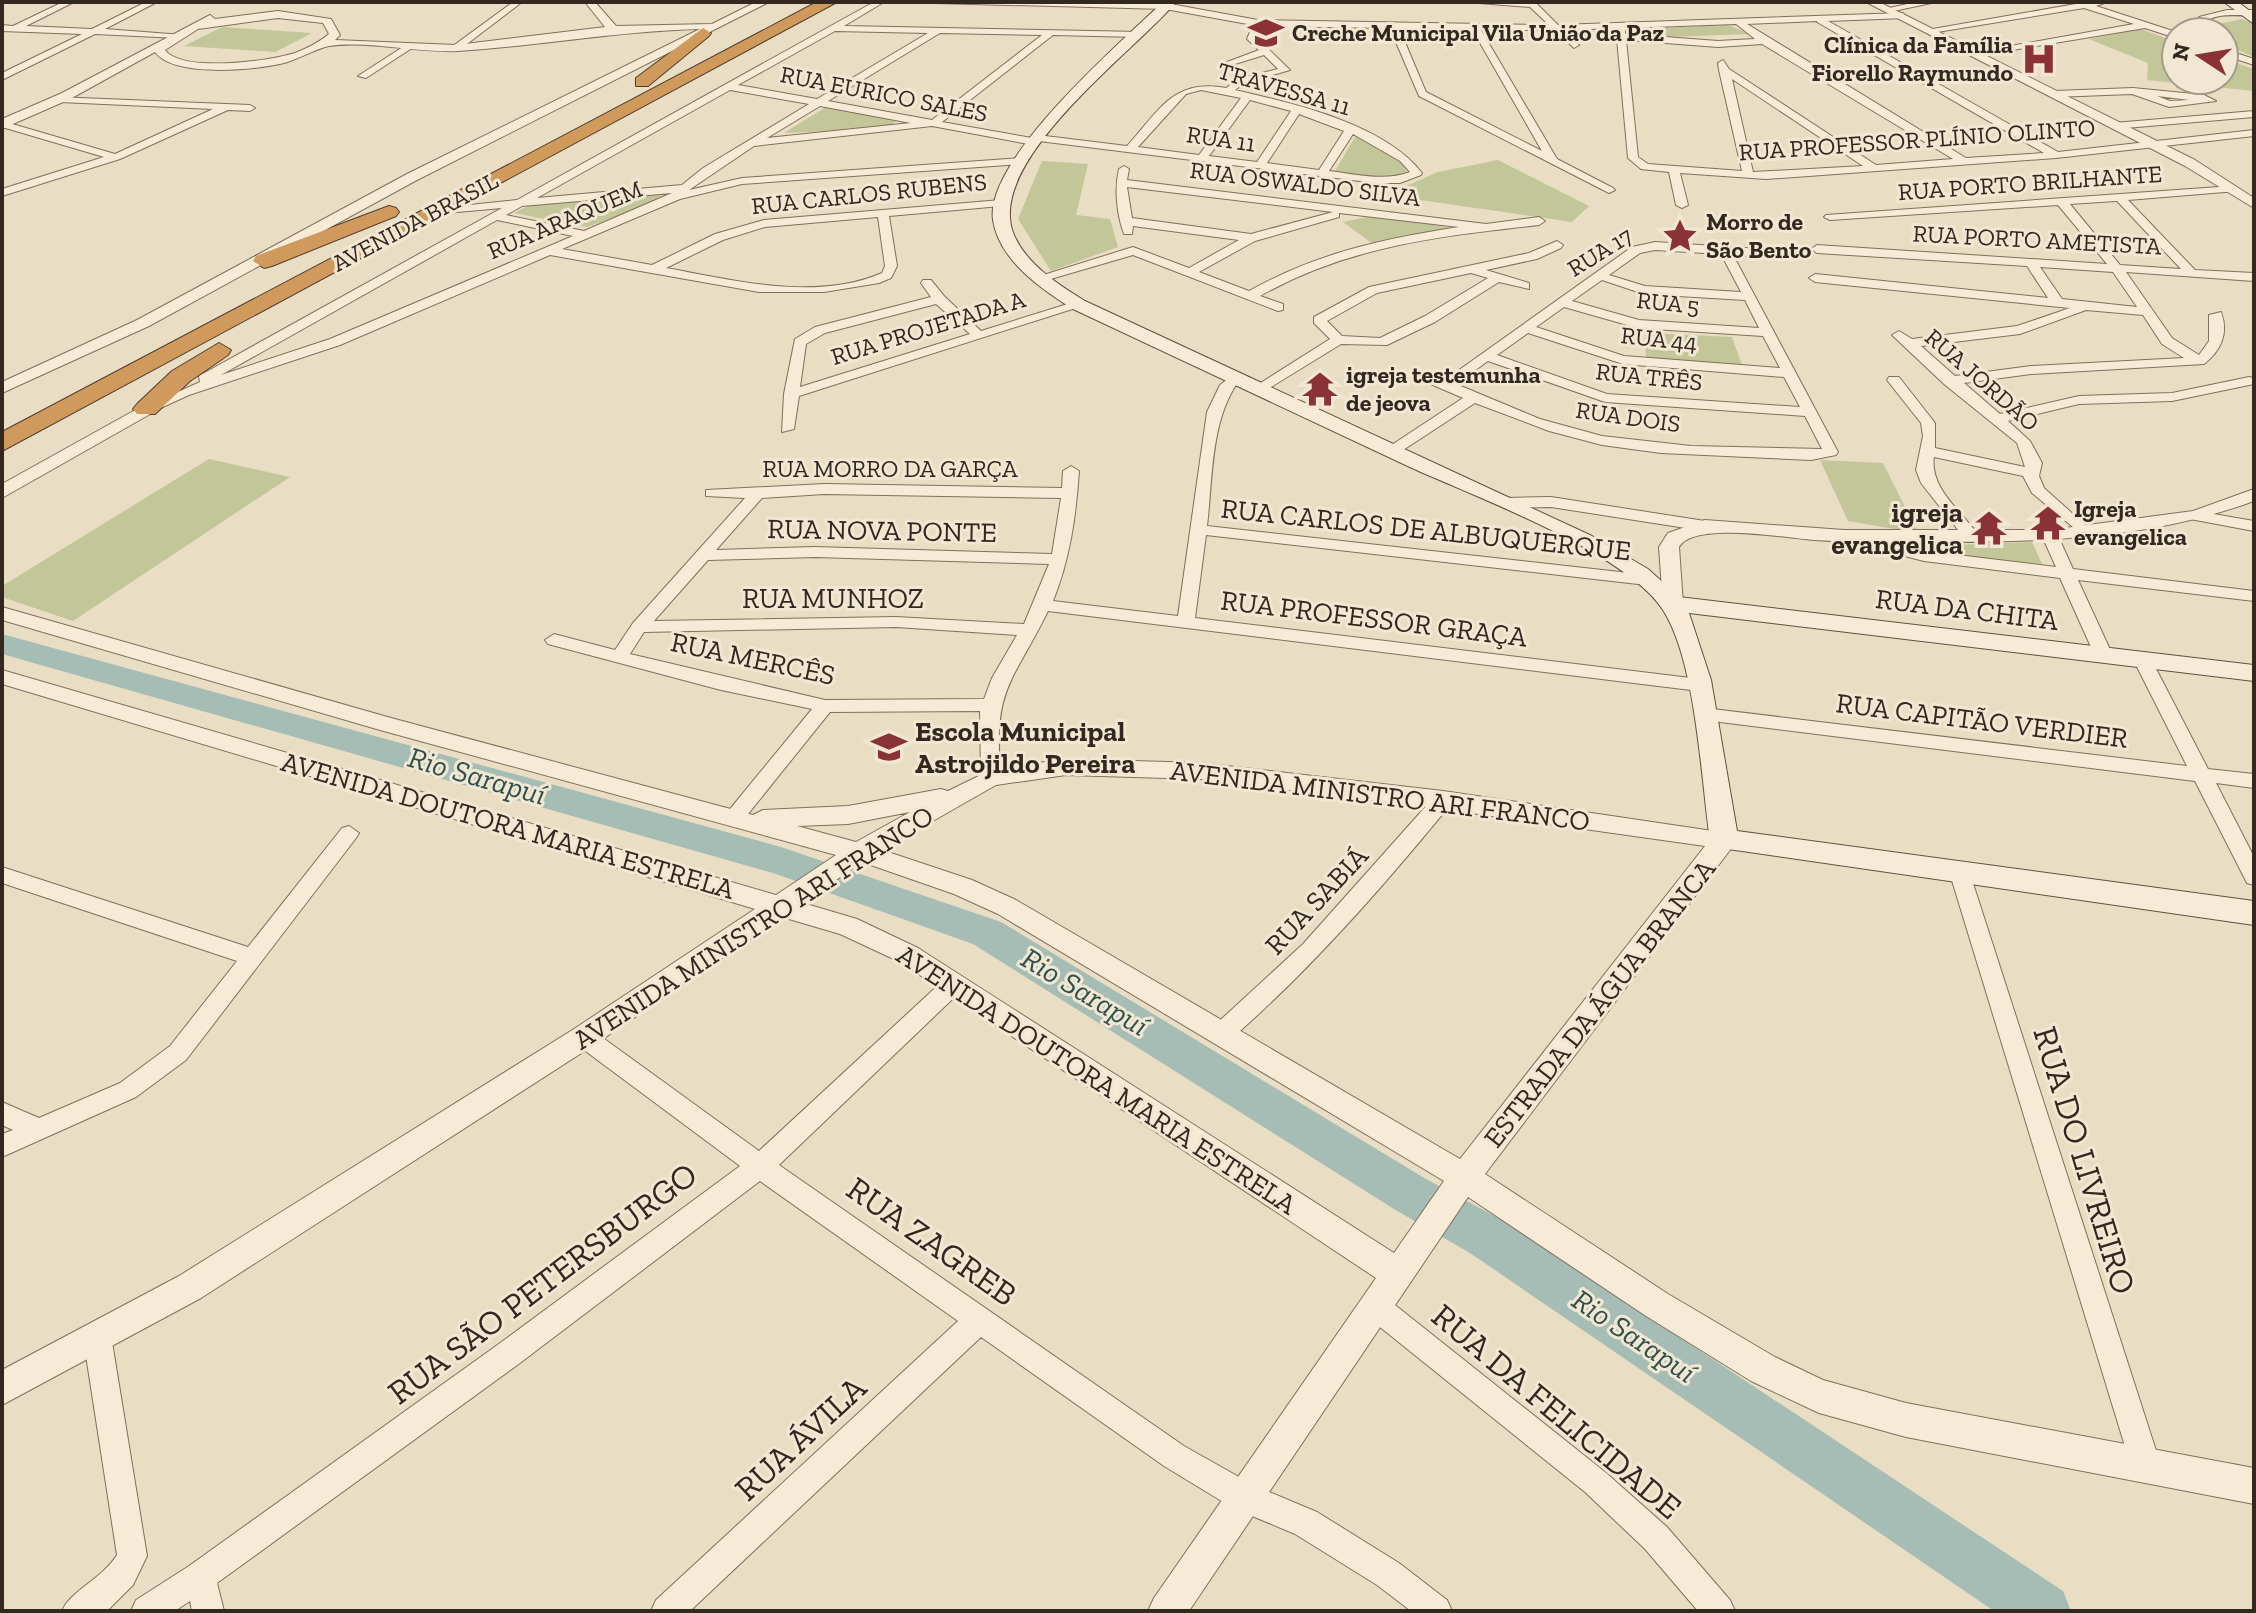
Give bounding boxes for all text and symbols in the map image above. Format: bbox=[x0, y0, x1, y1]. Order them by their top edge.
school or university icon: Creche Municipal Vila União da Paz bbox=[1247, 14, 1285, 52]
north arrow bbox=[2160, 16, 2240, 96]
place label: Creche Municipal Vila União da Paz bbox=[1292, 18, 1664, 47]
place label: Clínica da Família Fiorello Raymundo bbox=[1812, 30, 2013, 87]
hospital icon: Clínica da Família Fiorello Raymundo bbox=[2020, 40, 2058, 78]
text: N bbox=[2166, 41, 2196, 63]
street label: TRAVESSA 11 bbox=[1214, 56, 1354, 121]
street label: RUA EURICO SALES bbox=[778, 59, 990, 128]
street label: RUA PROFESSOR PLÍNIO OLINTO bbox=[1738, 113, 2096, 166]
street label: RUA 11 bbox=[1185, 119, 1257, 158]
street label: RUA OSWALDO SILVA bbox=[1188, 155, 1422, 212]
street label: RUA PORTO BRILHANTE bbox=[1897, 159, 2163, 206]
street label: AVENIDA BRASIL bbox=[327, 166, 503, 278]
street label: RUA CARLOS RUBENS bbox=[750, 167, 988, 220]
street label: RUA ARAQUEM bbox=[483, 174, 647, 265]
place label: Morro de São Bento bbox=[1706, 207, 1812, 264]
place icon: Morro de São Bento bbox=[1661, 217, 1699, 255]
street label: RUA PORTO AMETISTA bbox=[1912, 219, 2162, 261]
street label: RUA 17 bbox=[1562, 220, 1638, 283]
street label: RUA PROJETADA A bbox=[827, 284, 1029, 371]
street label: RUA 5 bbox=[1635, 285, 1701, 320]
street label: RUA 44 bbox=[1619, 320, 1699, 357]
street label: RUA JORDÃO bbox=[1919, 322, 2045, 437]
street label: RUA TRÊS bbox=[1594, 356, 1704, 397]
place label: igreja testemunha de jeova bbox=[1346, 360, 1541, 417]
temple icon: igreja testemunha de jeova bbox=[1301, 370, 1339, 408]
street label: RUA DOIS bbox=[1574, 395, 1682, 438]
street label: RUA MORRO DA GARÇA bbox=[762, 454, 1018, 483]
street label: RUA CARLOS DE ALBUQUERQUE bbox=[1219, 492, 1633, 567]
place label: Igreja evangelica bbox=[2074, 494, 2187, 551]
place label: igreja evangelica bbox=[1831, 496, 1963, 561]
temple icon: Igreja evangelica bbox=[2029, 504, 2067, 542]
temple icon: igreja evangelica bbox=[1970, 509, 2008, 547]
street label: RUA NOVA PONTE bbox=[767, 512, 997, 549]
street label: RUA MUNHOZ bbox=[742, 582, 924, 615]
street label: RUA DA CHITA bbox=[1874, 582, 2061, 637]
street label: RUA PROFESSOR GRAÇA bbox=[1219, 583, 1530, 654]
street label: RUA MERCÊS bbox=[668, 625, 838, 692]
street label: RUA CAPITÃO VERDIER bbox=[1834, 686, 2130, 755]
place label: Escola Municipal Astrojildo Pereira bbox=[915, 715, 1135, 780]
school or university icon: Escola Municipal Astrojildo Pereira bbox=[870, 728, 908, 766]
water label: Rio Sarapuí bbox=[404, 739, 551, 813]
street label: AVENIDA DOUTORA MARIA ESTRELA bbox=[278, 745, 739, 906]
street label: AVENIDA MINISTRO ARI FRANCO bbox=[1168, 753, 1592, 838]
street label: AVENIDA MINISTRO ARI FRANCO bbox=[567, 799, 939, 1056]
street label: RUA SABIÁ bbox=[1258, 839, 1375, 961]
street label: ESTRADA DA ÁGUA BRANCA bbox=[1477, 852, 1723, 1154]
street label: AVENIDA DOUTORA MARIA ESTRELA bbox=[891, 938, 1303, 1222]
water label: Rio Sarapuí bbox=[1015, 940, 1156, 1045]
street label: RUA DO LIVREIRO bbox=[2024, 1021, 2145, 1299]
street label: RUA SÃO PETERSBURGO bbox=[380, 1154, 705, 1413]
street label: RUA ZAGREB bbox=[839, 1168, 1025, 1315]
water label: Rio Sarapuí bbox=[1565, 1281, 1704, 1391]
street label: RUA DA FELICIDADE bbox=[1424, 1295, 1690, 1528]
street label: RUA ÁVILA bbox=[726, 1367, 875, 1509]

